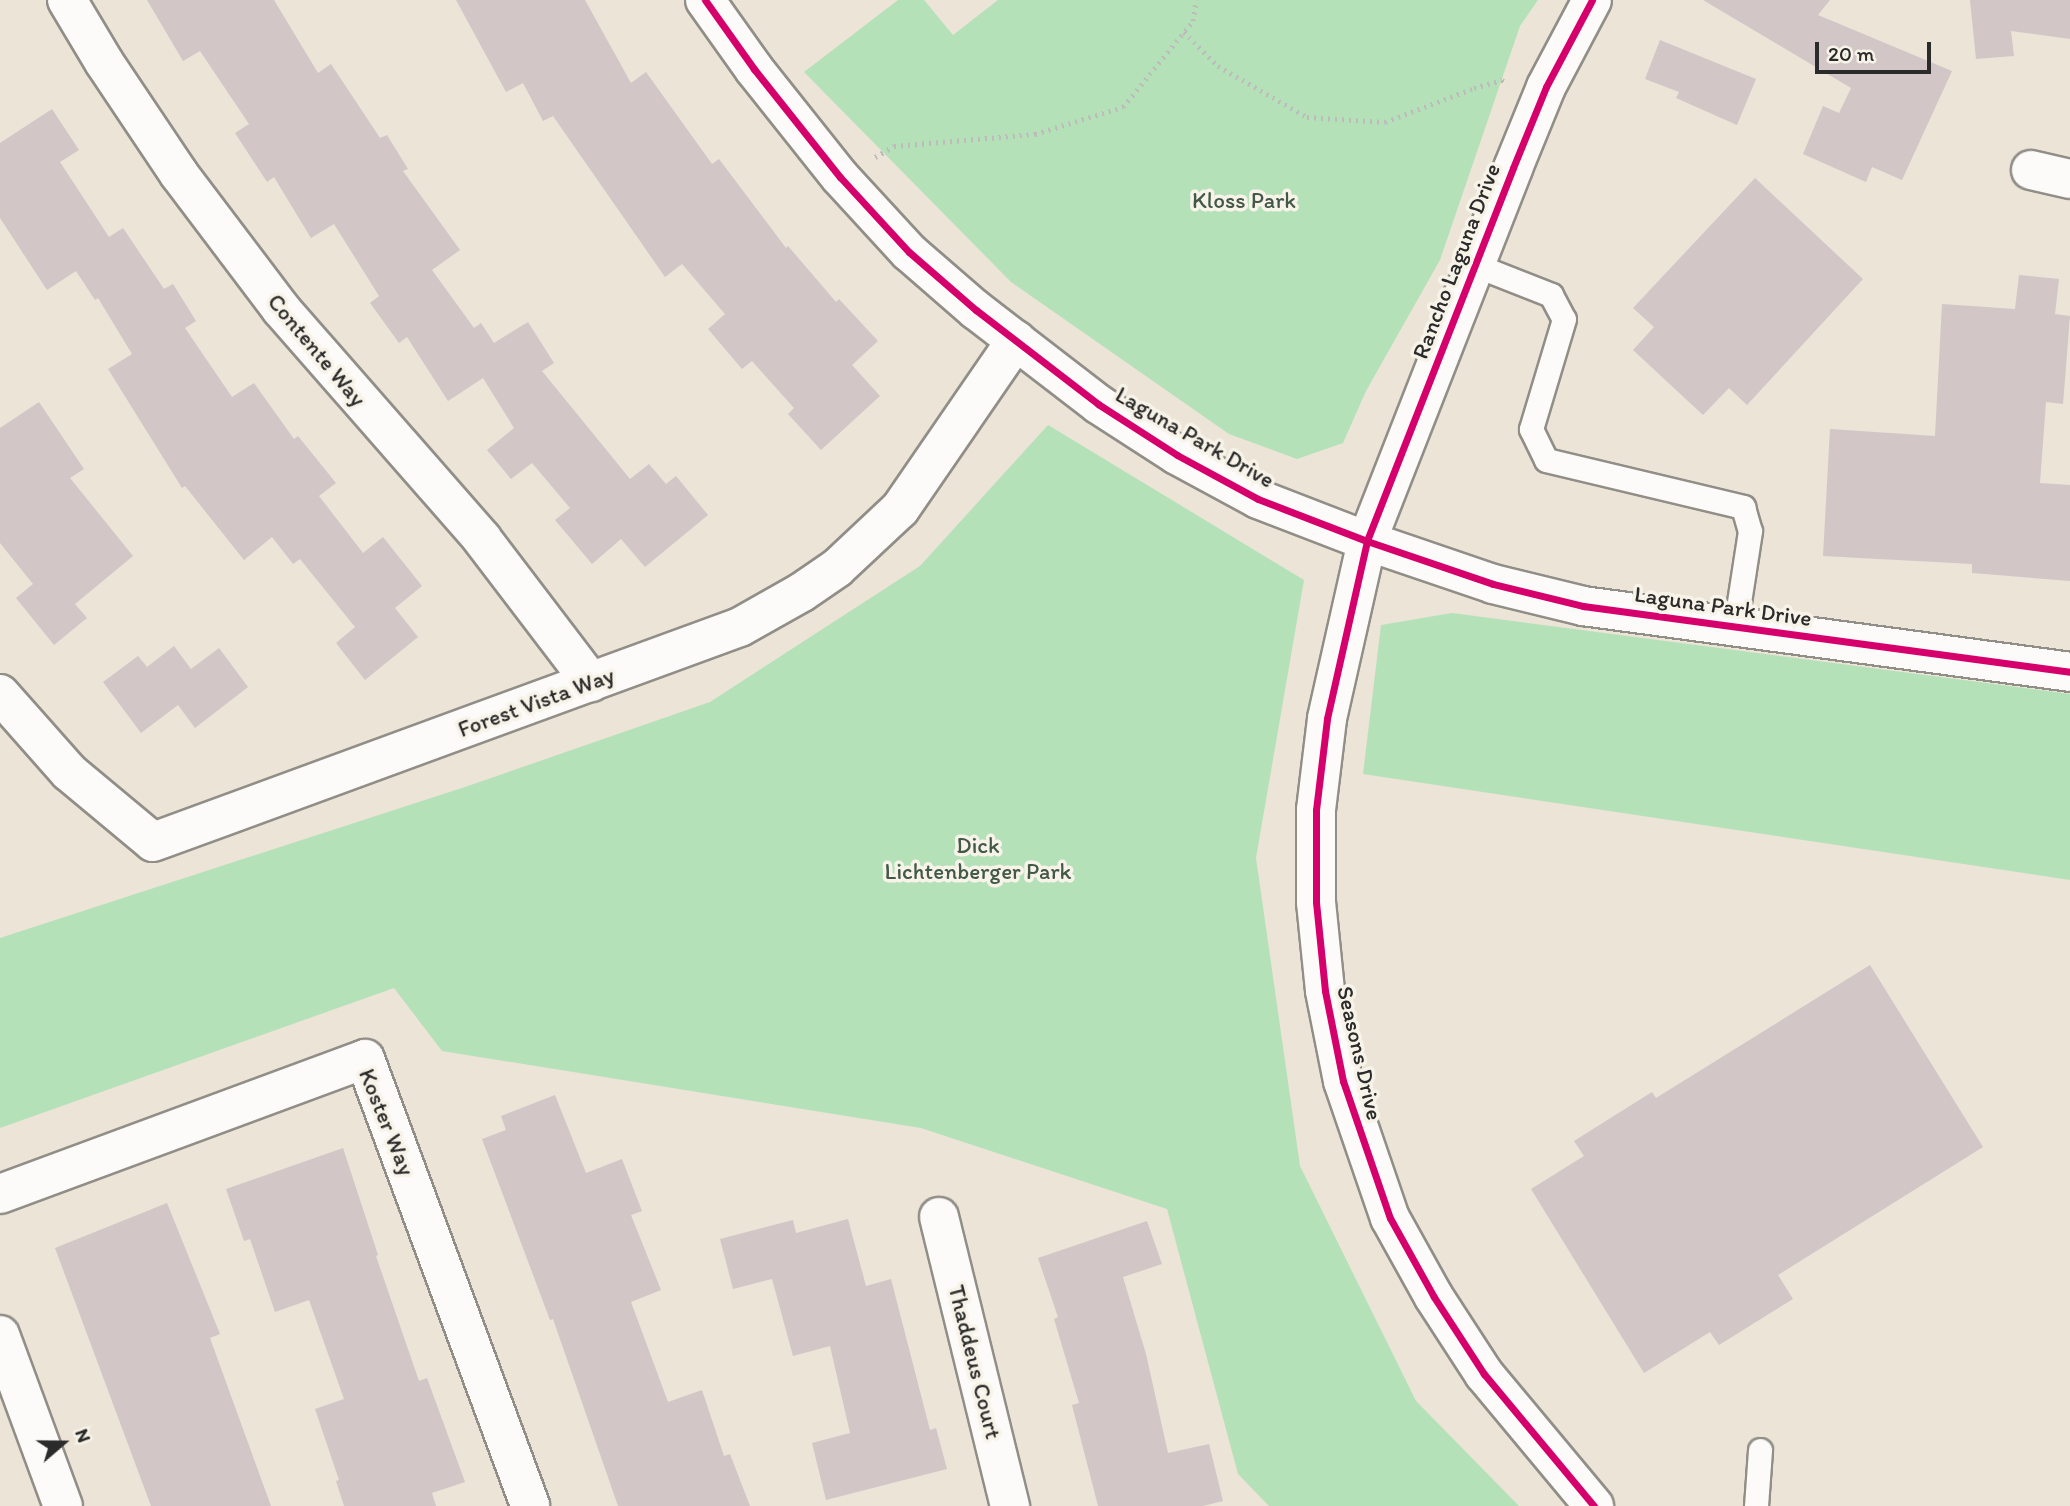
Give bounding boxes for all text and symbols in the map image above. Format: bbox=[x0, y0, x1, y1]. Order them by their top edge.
scale bar bbox=[1818, 28, 1934, 72]
text: 20 m bbox=[1828, 41, 1874, 66]
street label: Rancho Laguna Drive bbox=[1406, 159, 1506, 363]
park label: Kloss Park bbox=[1192, 186, 1296, 214]
street label: Contente Way bbox=[262, 288, 372, 412]
street label: Laguna Park Drive bbox=[1110, 380, 1280, 494]
street label: Laguna Park Drive bbox=[1632, 580, 1814, 632]
street label: Forest Vista Way bbox=[455, 661, 617, 743]
park label: Dick Lichtenberger Park bbox=[885, 831, 1071, 885]
street label: Seasons Drive bbox=[1331, 983, 1389, 1123]
street label: Koster Way bbox=[353, 1065, 421, 1179]
street label: Thaddeus Court bbox=[942, 1282, 1008, 1442]
north arrow bbox=[28, 1408, 98, 1478]
text: N bbox=[70, 1426, 96, 1446]

